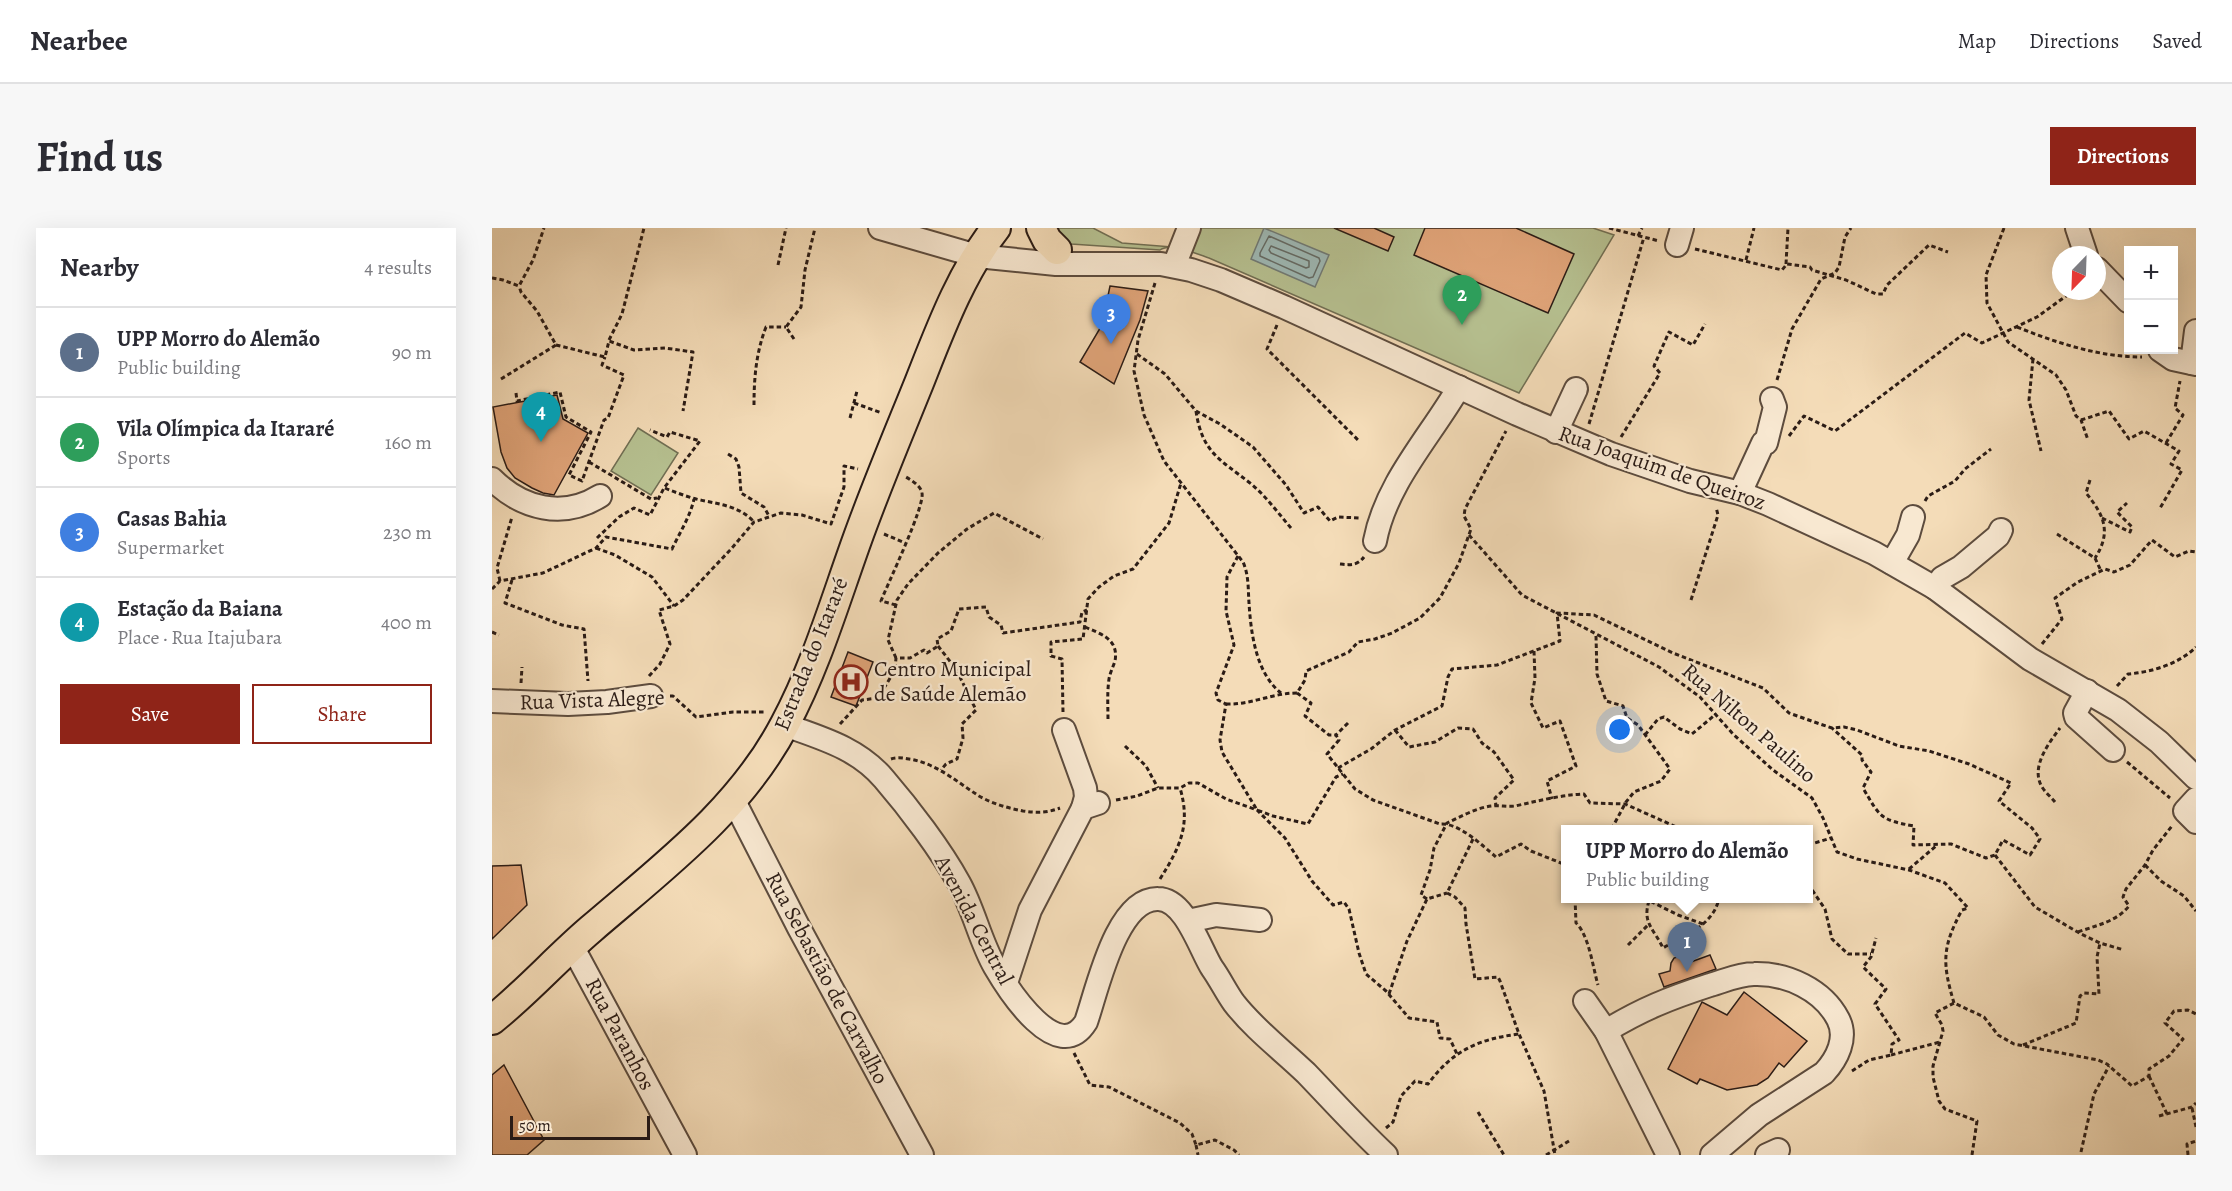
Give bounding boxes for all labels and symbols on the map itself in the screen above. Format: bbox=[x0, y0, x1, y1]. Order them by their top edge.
north arrow bbox=[2052, 246, 2106, 300]
pin: 2 bbox=[1442, 276, 1482, 325]
pin: 3 bbox=[1092, 294, 1130, 344]
pin: 4 bbox=[521, 392, 560, 442]
street label: Rua Joaquim de Queiroz bbox=[1554, 418, 1770, 518]
street label: Estrada do Itararé bbox=[767, 573, 855, 735]
place label: Centro Municipal de Saúde Alemão bbox=[874, 654, 1031, 709]
street label: Rua Nilton Paulino bbox=[1675, 656, 1823, 790]
hospital icon: Centro Municipal de Saúde Alemão bbox=[833, 664, 869, 700]
street label: Rua Vista Alegre bbox=[519, 682, 665, 718]
your location bbox=[1605, 715, 1634, 744]
street label: Avenida Central bbox=[927, 849, 1021, 990]
street label: Rua Sebastião de Carvalho bbox=[758, 867, 896, 1089]
pin: 1 bbox=[1668, 922, 1706, 972]
street label: Rua Paranhos bbox=[578, 973, 662, 1095]
scale bar bbox=[510, 1113, 650, 1140]

